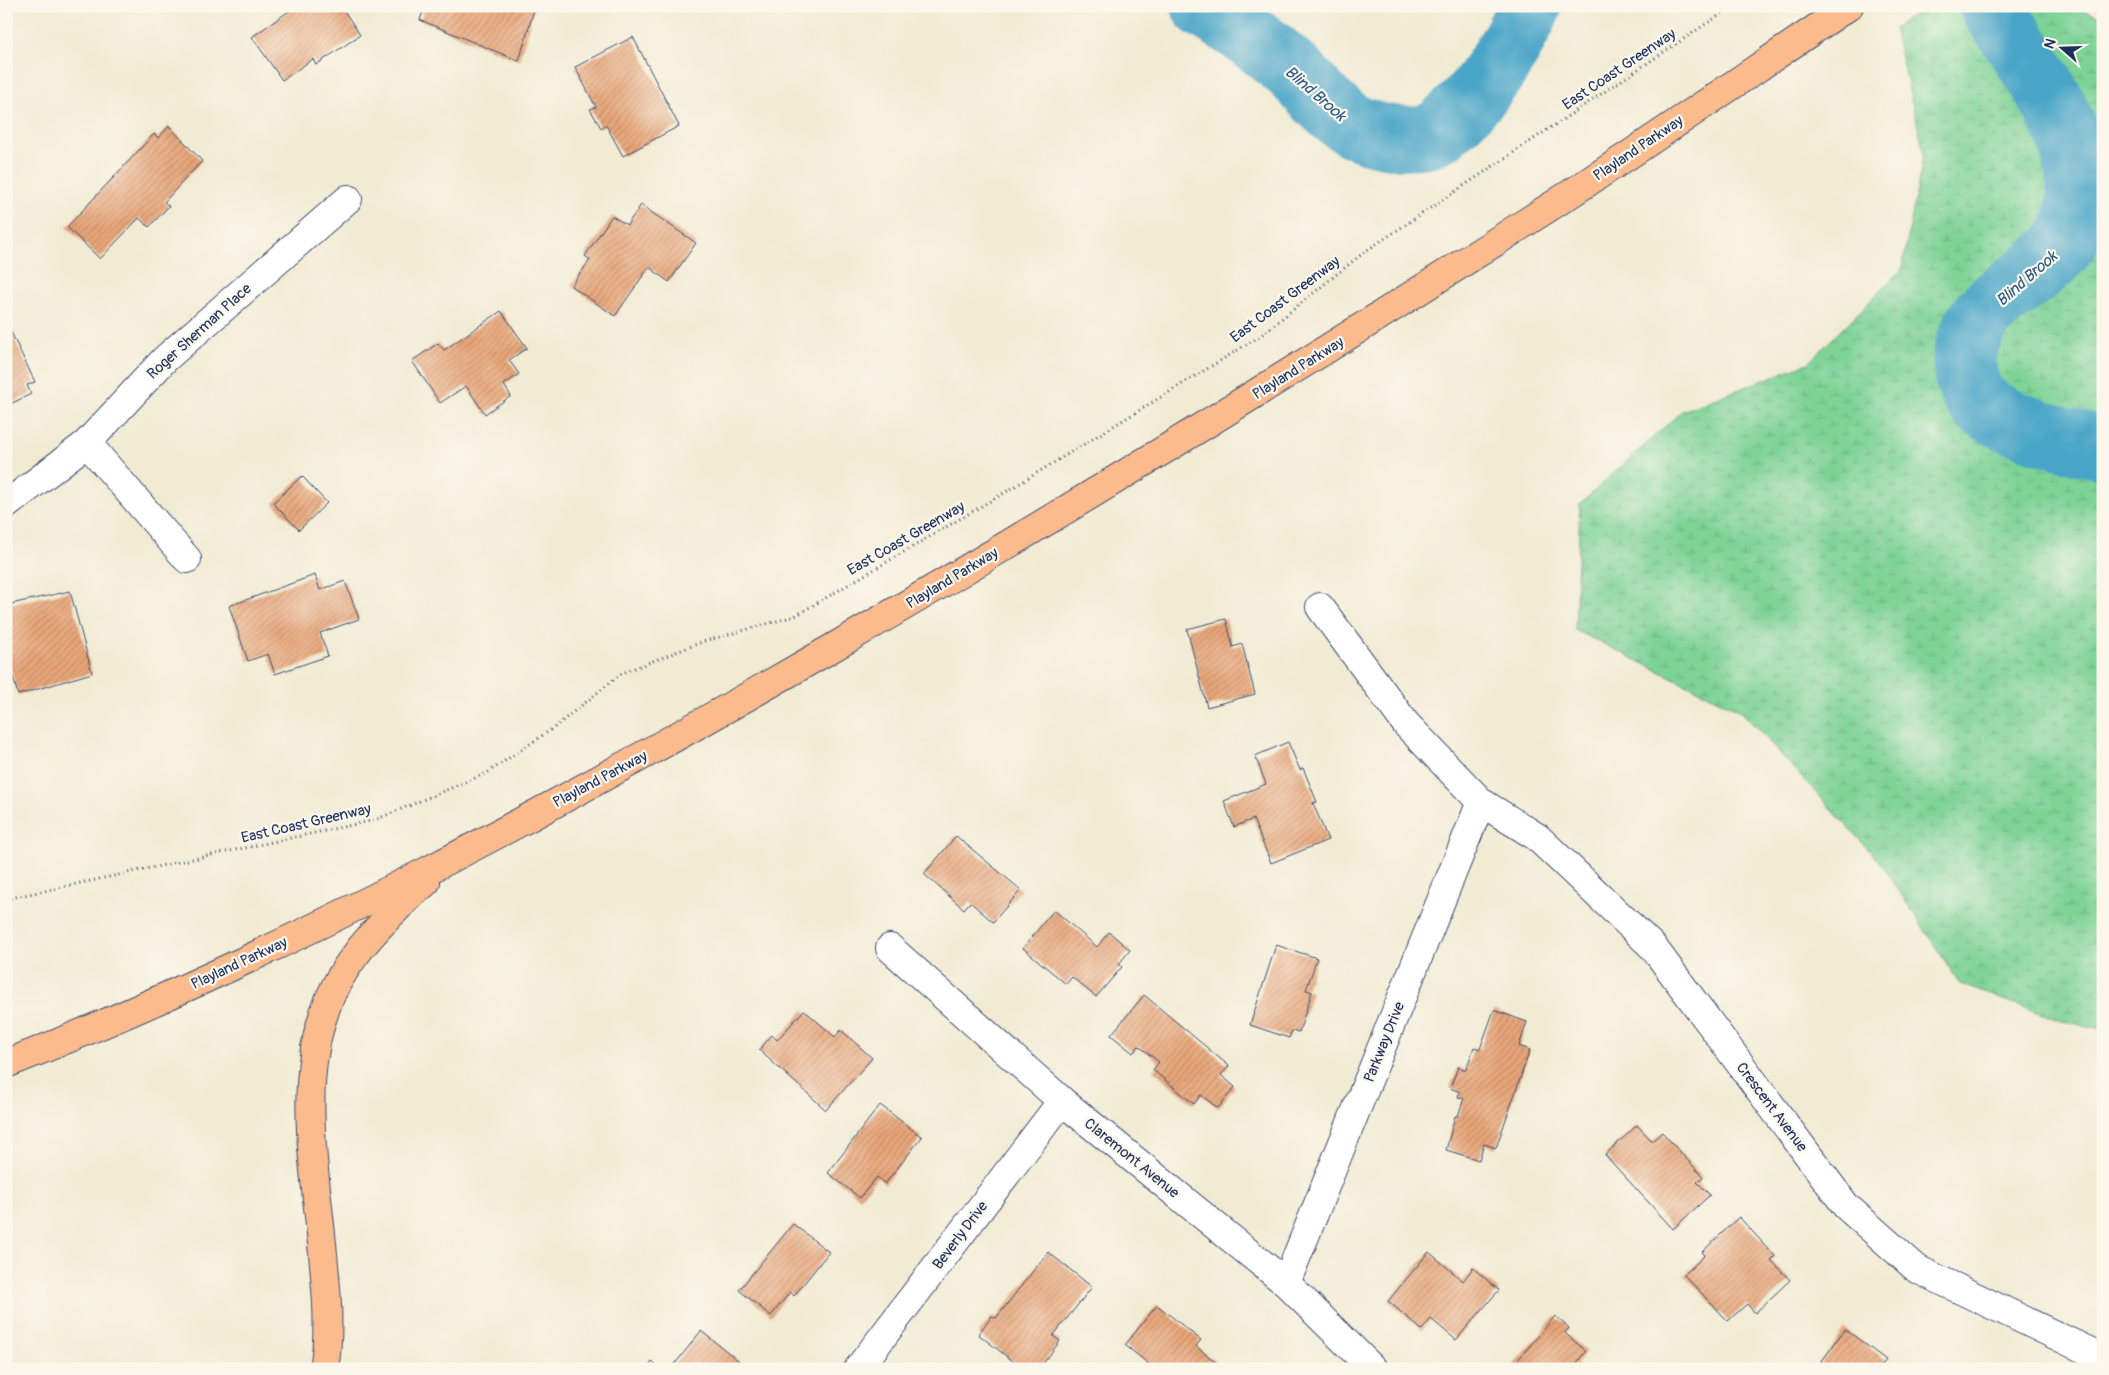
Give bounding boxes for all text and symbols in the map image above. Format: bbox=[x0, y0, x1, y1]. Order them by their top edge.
north arrow bbox=[2036, 22, 2086, 72]
street label: East Coast Greenway bbox=[1559, 24, 1680, 114]
text: N bbox=[2041, 36, 2060, 51]
water label: Blind Brook bbox=[1281, 62, 1351, 127]
street label: Playland Parkway bbox=[1590, 111, 1687, 185]
water label: Blind Brook bbox=[1992, 246, 2062, 311]
street label: East Coast Greenway bbox=[1227, 252, 1344, 347]
street label: Roger Sherman Place bbox=[143, 279, 256, 383]
street label: Playland Parkway bbox=[1249, 332, 1348, 404]
street label: East Coast Greenway bbox=[844, 497, 969, 580]
street label: Playland Parkway bbox=[903, 543, 1002, 613]
street label: Playland Parkway bbox=[550, 746, 651, 812]
street label: East Coast Greenway bbox=[239, 799, 373, 848]
street label: Playland Parkway bbox=[188, 933, 291, 994]
street label: Parkway Drive bbox=[1360, 999, 1409, 1085]
street label: Crescent Avenue bbox=[1732, 1059, 1812, 1156]
street label: Claremont Avenue bbox=[1080, 1114, 1184, 1203]
street label: Beverly Drive bbox=[929, 1197, 993, 1273]

